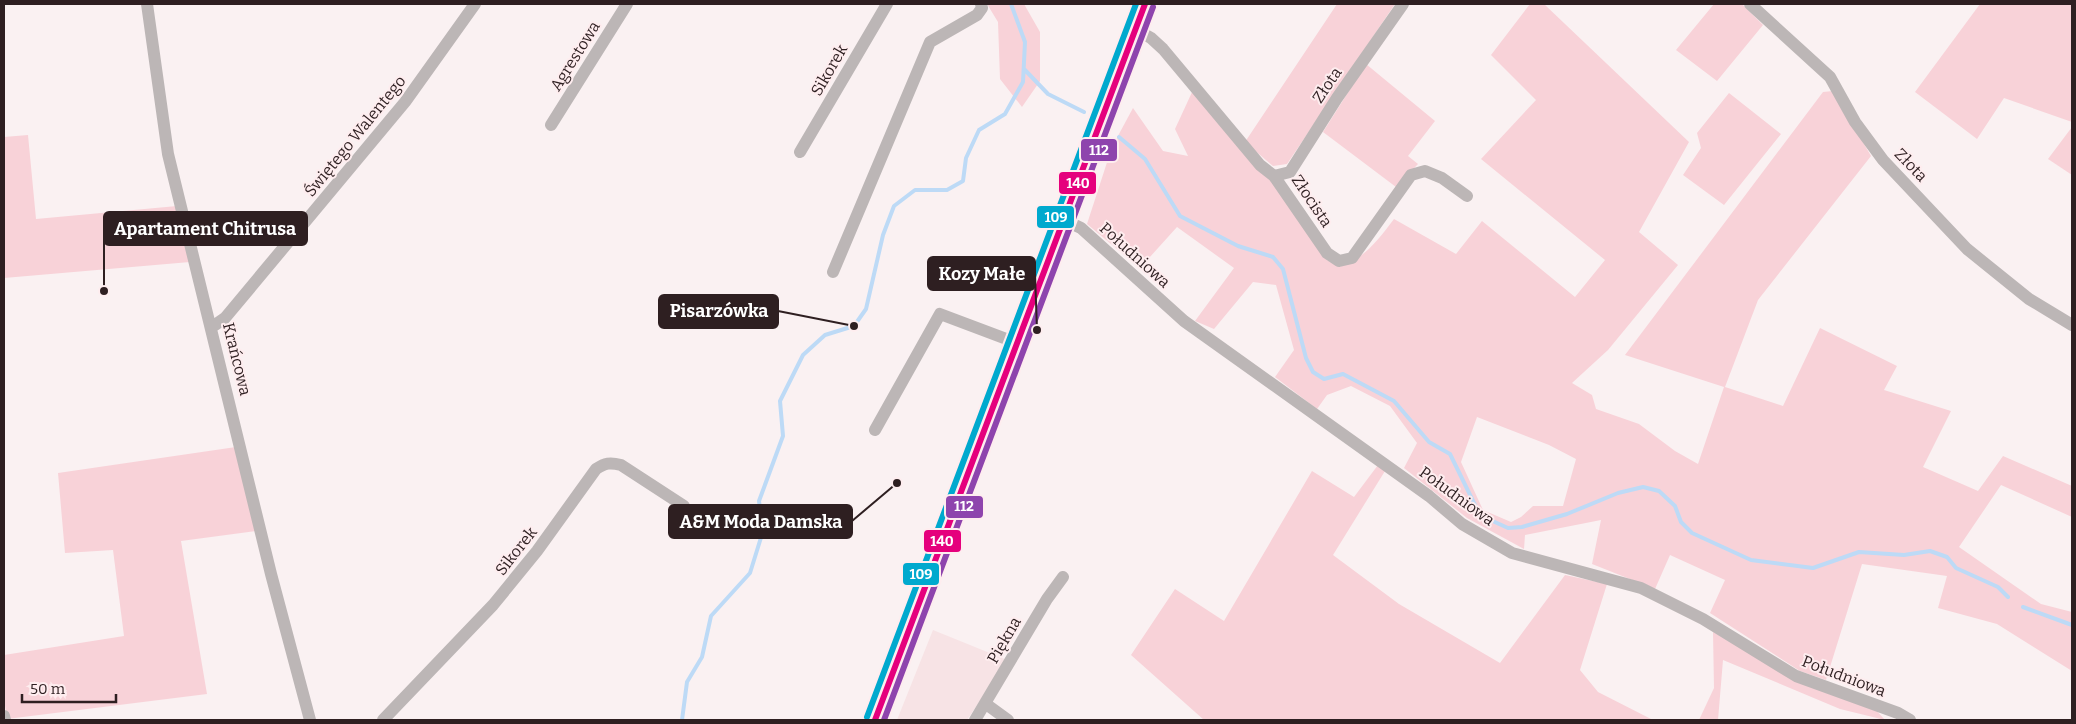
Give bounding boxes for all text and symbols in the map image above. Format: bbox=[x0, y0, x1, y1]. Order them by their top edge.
street label: Agrestowa bbox=[546, 17, 604, 94]
street label: Sikorek bbox=[807, 41, 851, 99]
street label: Złota bbox=[1308, 63, 1346, 106]
street label: Świętego Walentego bbox=[300, 71, 410, 200]
line badge: 112 bbox=[1080, 138, 1118, 162]
text: 112 bbox=[1089, 142, 1109, 159]
street label: Złota bbox=[1891, 144, 1931, 186]
line badge: 140 bbox=[1058, 171, 1097, 195]
street label: Złocista bbox=[1288, 171, 1337, 231]
text: 140 bbox=[1066, 175, 1090, 192]
line badge: 109 bbox=[1036, 205, 1075, 229]
text: 109 bbox=[1044, 209, 1068, 226]
callout: Apartament Chitrusa bbox=[104, 212, 307, 245]
text: Apartament Chitrusa bbox=[114, 218, 296, 240]
street label: Południowa bbox=[1096, 218, 1174, 292]
callout: Kozy Małe bbox=[928, 257, 1035, 290]
text: Kozy Małe bbox=[939, 263, 1026, 285]
callout: Pisarzówka bbox=[659, 295, 778, 328]
text: Pisarzówka bbox=[670, 300, 768, 322]
street label: Krańcowa bbox=[219, 321, 255, 398]
street label: Południowa bbox=[1416, 462, 1498, 530]
line badge: 112 bbox=[945, 495, 984, 519]
text: 112 bbox=[954, 498, 974, 515]
callout: A&M Moda Damska bbox=[669, 505, 852, 538]
text: A&M Moda Damska bbox=[680, 511, 842, 533]
street label: Sikorek bbox=[491, 523, 541, 579]
line badge: 140 bbox=[923, 529, 962, 553]
text: 140 bbox=[930, 533, 954, 550]
line badge: 109 bbox=[902, 562, 940, 586]
text: 109 bbox=[909, 566, 933, 583]
street label: Piękna bbox=[983, 613, 1025, 667]
street label: Południowa bbox=[1799, 651, 1889, 701]
scale bar bbox=[22, 672, 116, 704]
text: 50 m bbox=[30, 680, 66, 698]

